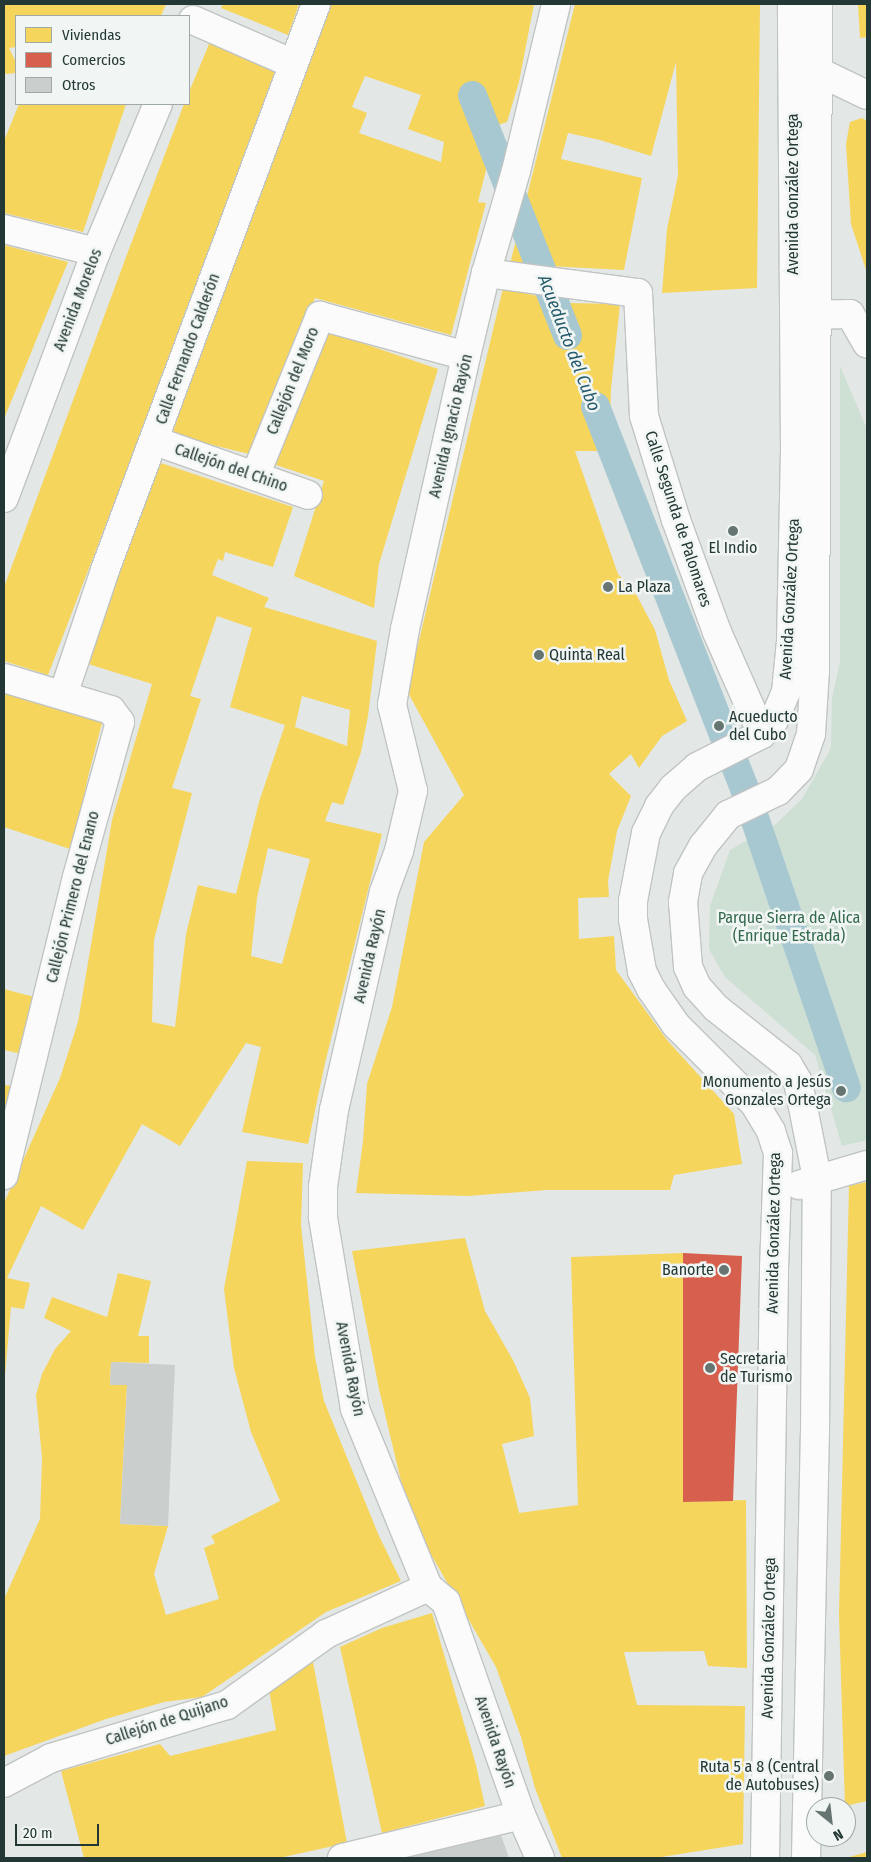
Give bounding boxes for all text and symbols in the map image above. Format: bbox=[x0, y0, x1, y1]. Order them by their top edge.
legend bbox=[15, 15, 190, 105]
text: Viviendas bbox=[62, 26, 121, 44]
text: Comercios bbox=[62, 51, 125, 69]
text: Otros bbox=[62, 76, 95, 94]
street label: Avenida González Ortega bbox=[783, 113, 803, 275]
street label: Avenida Morelos bbox=[50, 246, 106, 354]
street label: Calle Fernando Calderón bbox=[152, 271, 224, 427]
water label: Acueducto del Cubo bbox=[533, 272, 605, 414]
street label: Callejón del Moro bbox=[263, 324, 323, 438]
street label: Avenida Ignacio Rayón bbox=[425, 352, 477, 500]
street label: Calle Segunda de Palomares bbox=[640, 429, 716, 609]
street label: Callejón del Chino bbox=[172, 440, 290, 496]
street label: Avenida González Ortega bbox=[776, 518, 804, 680]
marker: El Indio bbox=[727, 525, 739, 537]
place label: El Indio bbox=[708, 538, 758, 558]
place label: La Plaza bbox=[618, 577, 671, 597]
marker: La Plaza bbox=[602, 581, 614, 593]
place label: Quinta Real bbox=[549, 645, 625, 665]
marker: Quinta Real bbox=[533, 649, 545, 661]
place label: Acueducto del Cubo bbox=[729, 707, 798, 745]
marker: Acueducto del Cubo bbox=[713, 720, 725, 732]
street label: Callejón Primero del Enano bbox=[42, 809, 104, 985]
street label: Avenida Rayón bbox=[350, 907, 390, 1005]
park label: Parque Sierra de Alica (Enrique Estrada) bbox=[718, 908, 860, 946]
place label: Monumento a Jesús Gonzales Ortega bbox=[703, 1072, 831, 1110]
marker: Monumento a Jesús Gonzales Ortega bbox=[835, 1085, 847, 1097]
street label: Avenida González Ortega bbox=[763, 1152, 785, 1314]
place label: Banorte bbox=[662, 1260, 714, 1280]
marker: Banorte bbox=[718, 1264, 730, 1276]
street label: Avenida Rayón bbox=[331, 1320, 369, 1418]
place label: Secretaria de Turismo bbox=[720, 1349, 793, 1387]
marker: Secretaria de Turismo bbox=[704, 1362, 716, 1374]
street label: Avenida González Ortega bbox=[758, 1557, 780, 1719]
street label: Callejón de Quijano bbox=[103, 1692, 231, 1750]
street label: Avenida Rayón bbox=[470, 1693, 520, 1791]
place label: Ruta 5 a 8 (Central de Autobuses) bbox=[700, 1757, 819, 1795]
marker: Ruta 5 a 8 (Central de Autobuses) bbox=[823, 1770, 835, 1782]
north arrow bbox=[806, 1797, 856, 1847]
scale bar bbox=[18, 1814, 101, 1846]
text: 20 m bbox=[23, 1824, 53, 1842]
text: N bbox=[830, 1825, 846, 1844]

